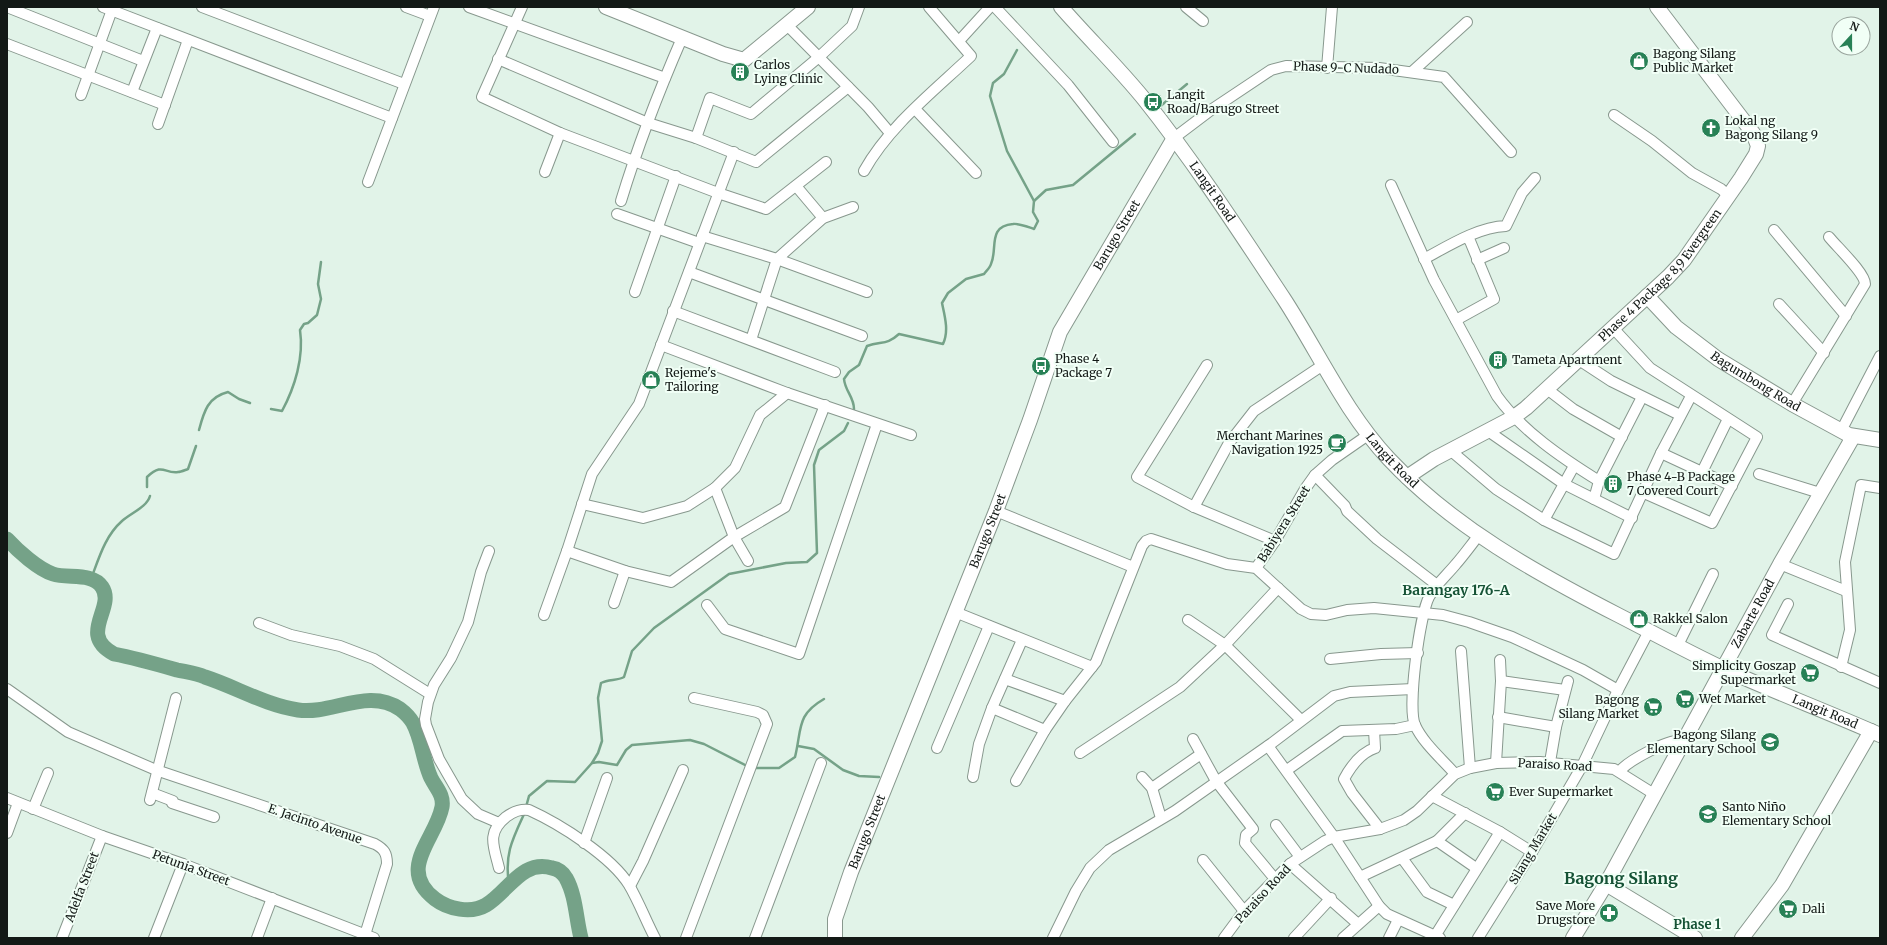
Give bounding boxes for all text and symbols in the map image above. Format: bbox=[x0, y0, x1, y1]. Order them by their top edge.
north arrow bbox=[1831, 16, 1871, 56]
text: N bbox=[1848, 19, 1861, 35]
place label: Bagong Silang Public Market bbox=[1653, 46, 1737, 75]
shop icon: Bagong Silang Public Market bbox=[1628, 50, 1650, 72]
place label: Carlos Lying Clinic bbox=[754, 57, 823, 86]
street label: Phase 9-C Nudado bbox=[1293, 58, 1399, 77]
building icon: Carlos Lying Clinic bbox=[729, 61, 751, 83]
place label: Langit Road/Barugo Street bbox=[1167, 87, 1280, 116]
bus stop icon: Langit Road/Barugo Street bbox=[1142, 91, 1164, 113]
place label: Lokal ng Bagong Silang 9 bbox=[1725, 113, 1818, 142]
church icon: Lokal ng Bagong Silang 9 bbox=[1700, 117, 1722, 139]
street label: Langit Road bbox=[1186, 158, 1239, 224]
street label: Barugo Street bbox=[1090, 197, 1143, 273]
street label: Phase 4 Package 8,9 Evergreen bbox=[1595, 206, 1724, 344]
street label: Bagumbong Road bbox=[1708, 348, 1803, 414]
building icon: Tameta Apartment bbox=[1487, 349, 1509, 371]
place label: Phase 4 Package 7 bbox=[1055, 351, 1112, 380]
place label: Tameta Apartment bbox=[1512, 352, 1622, 367]
bus stop icon: Phase 4 Package 7 bbox=[1030, 355, 1052, 377]
place label: Rejeme's Tailoring bbox=[665, 365, 719, 394]
shop icon: Rejeme's Tailoring bbox=[640, 369, 662, 391]
place label: Merchant Marines Navigation 1925 bbox=[1217, 428, 1323, 457]
street label: Langit Road bbox=[1363, 430, 1422, 491]
cafe icon: Merchant Marines Navigation 1925 bbox=[1326, 432, 1348, 454]
place label: Phase 4-B Package 7 Covered Court bbox=[1627, 469, 1735, 498]
building icon: Phase 4-B Package 7 Covered Court bbox=[1602, 473, 1624, 495]
street label: Babiyera Street bbox=[1254, 482, 1313, 565]
street label: Barugo Street bbox=[966, 491, 1009, 570]
street label: Zabarte Road bbox=[1728, 576, 1777, 651]
district label: Barangay 176-A bbox=[1402, 581, 1511, 599]
shop icon: Rakkel Salon bbox=[1628, 608, 1650, 630]
place label: Rakkel Salon bbox=[1653, 611, 1728, 626]
place label: Simplicity Goszap Supermarket bbox=[1692, 658, 1796, 687]
supermarket icon: Simplicity Goszap Supermarket bbox=[1799, 662, 1821, 684]
supermarket icon: Wet Market bbox=[1674, 688, 1696, 710]
place label: Wet Market bbox=[1698, 691, 1766, 706]
street label: Langit Road bbox=[1790, 691, 1860, 732]
place label: Bagong Silang Market bbox=[1558, 692, 1640, 721]
supermarket icon: Bagong Silang Market bbox=[1642, 696, 1664, 718]
place label: Bagong Silang Elementary School bbox=[1647, 727, 1757, 756]
school or university icon: Bagong Silang Elementary School bbox=[1759, 731, 1781, 753]
street label: Paraiso Road bbox=[1517, 755, 1593, 774]
supermarket icon: Ever Supermarket bbox=[1484, 781, 1506, 803]
place label: Ever Supermarket bbox=[1509, 784, 1613, 799]
street label: Barugo Street bbox=[845, 792, 888, 871]
place label: Santo Niño Elementary School bbox=[1722, 799, 1832, 828]
street label: E. Jacinto Avenue bbox=[266, 800, 364, 847]
school or university icon: Santo Niño Elementary School bbox=[1697, 803, 1719, 825]
street label: Silang Market bbox=[1505, 810, 1560, 887]
street label: Petunia Street bbox=[150, 847, 232, 889]
street label: Adelfa Street bbox=[61, 849, 102, 925]
street label: Paraiso Road bbox=[1232, 861, 1294, 926]
district label: Bagong Silang bbox=[1564, 868, 1678, 888]
place label: Save More Drugstore bbox=[1535, 898, 1595, 927]
supermarket icon: Dali bbox=[1777, 898, 1799, 920]
place label: Dali bbox=[1802, 901, 1825, 916]
pharmacy icon: Save More Drugstore bbox=[1598, 902, 1620, 924]
district label: Phase 1 bbox=[1673, 916, 1721, 933]

